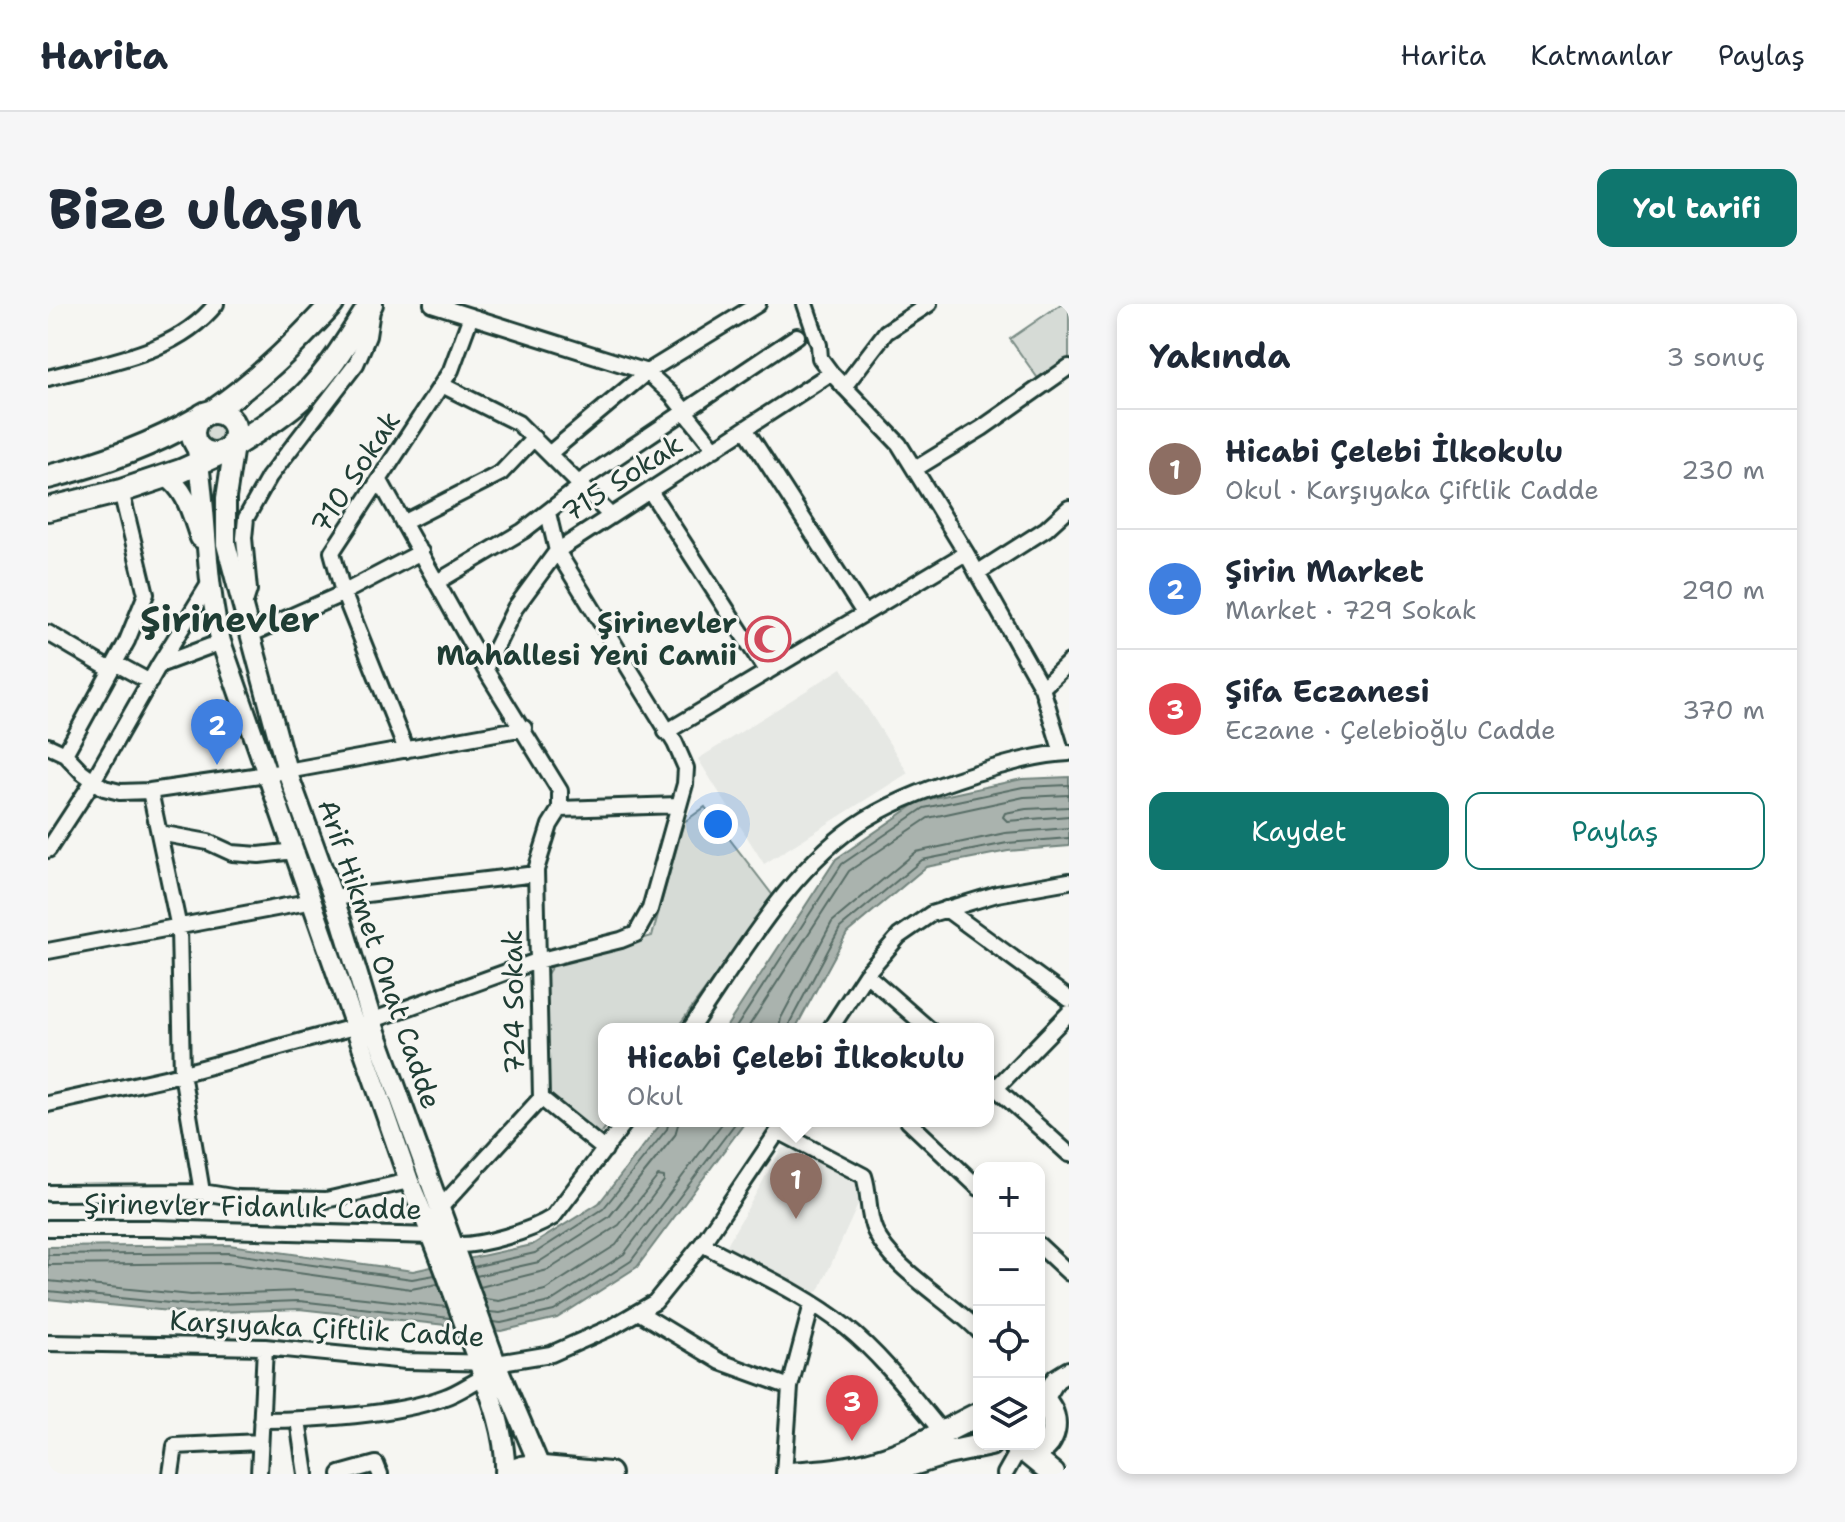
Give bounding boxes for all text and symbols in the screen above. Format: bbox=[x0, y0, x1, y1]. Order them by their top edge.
text: Harita bbox=[40, 30, 168, 81]
text: Harita bbox=[1400, 36, 1486, 74]
text: Katmanlar bbox=[1530, 36, 1674, 74]
text: Paylaş bbox=[1718, 36, 1805, 74]
button: Yol tarifi bbox=[1597, 169, 1797, 247]
text: Bize ulaşın bbox=[48, 171, 362, 246]
text: Yakında bbox=[1149, 333, 1291, 379]
text: 3 sonuç bbox=[1666, 339, 1765, 374]
street label: 710 Sokak bbox=[301, 403, 409, 541]
street label: 715 Sokak bbox=[554, 425, 690, 531]
text: Hicabi Çelebi İlkokulu bbox=[1225, 431, 1563, 472]
text: 1 bbox=[1169, 452, 1181, 487]
text: 230 m bbox=[1681, 452, 1765, 487]
text: Okul · Karşıyaka Çiftlik Cadde bbox=[1225, 472, 1599, 507]
text: Şirin Market bbox=[1225, 551, 1424, 592]
text: 2 bbox=[1166, 572, 1184, 607]
text: 290 m bbox=[1681, 572, 1765, 607]
text: Market · 729 Sokak bbox=[1225, 592, 1477, 627]
district label: Şirinevler bbox=[140, 595, 320, 644]
place label: Şirinevler Mahallesi Yeni Camii bbox=[436, 604, 737, 674]
mosque icon: Şirinevler Mahallesi Yeni Camii bbox=[744, 615, 792, 663]
text: Şifa Eczanesi bbox=[1225, 671, 1430, 712]
text: 3 bbox=[1166, 692, 1184, 727]
text: 370 m bbox=[1682, 692, 1765, 727]
pin: 2 bbox=[191, 699, 243, 765]
text: Eczane · Çelebioğlu Cadde bbox=[1225, 712, 1556, 747]
button: Kaydet bbox=[1149, 792, 1449, 870]
button: Paylaş bbox=[1465, 792, 1765, 870]
street label: Arif Hikmet Onat Cadde bbox=[309, 794, 451, 1114]
your location bbox=[698, 804, 738, 844]
street label: 724 Sokak bbox=[493, 929, 533, 1075]
popup bbox=[598, 1023, 994, 1127]
text: Hicabi Çelebi İlkokulu bbox=[627, 1037, 965, 1078]
text: Okul bbox=[627, 1078, 683, 1113]
pin: 1 bbox=[770, 1153, 822, 1219]
map controls bbox=[973, 1162, 1045, 1450]
button: + bbox=[973, 1162, 1045, 1234]
street label: Şirinevler Fidanlık Cadde bbox=[84, 1184, 422, 1228]
button: − bbox=[973, 1234, 1045, 1306]
street label: Karşıyaka Çiftlik Cadde bbox=[168, 1301, 486, 1355]
button: locate bbox=[973, 1306, 1045, 1378]
pin: 3 bbox=[826, 1375, 878, 1441]
button: layers bbox=[973, 1378, 1045, 1450]

